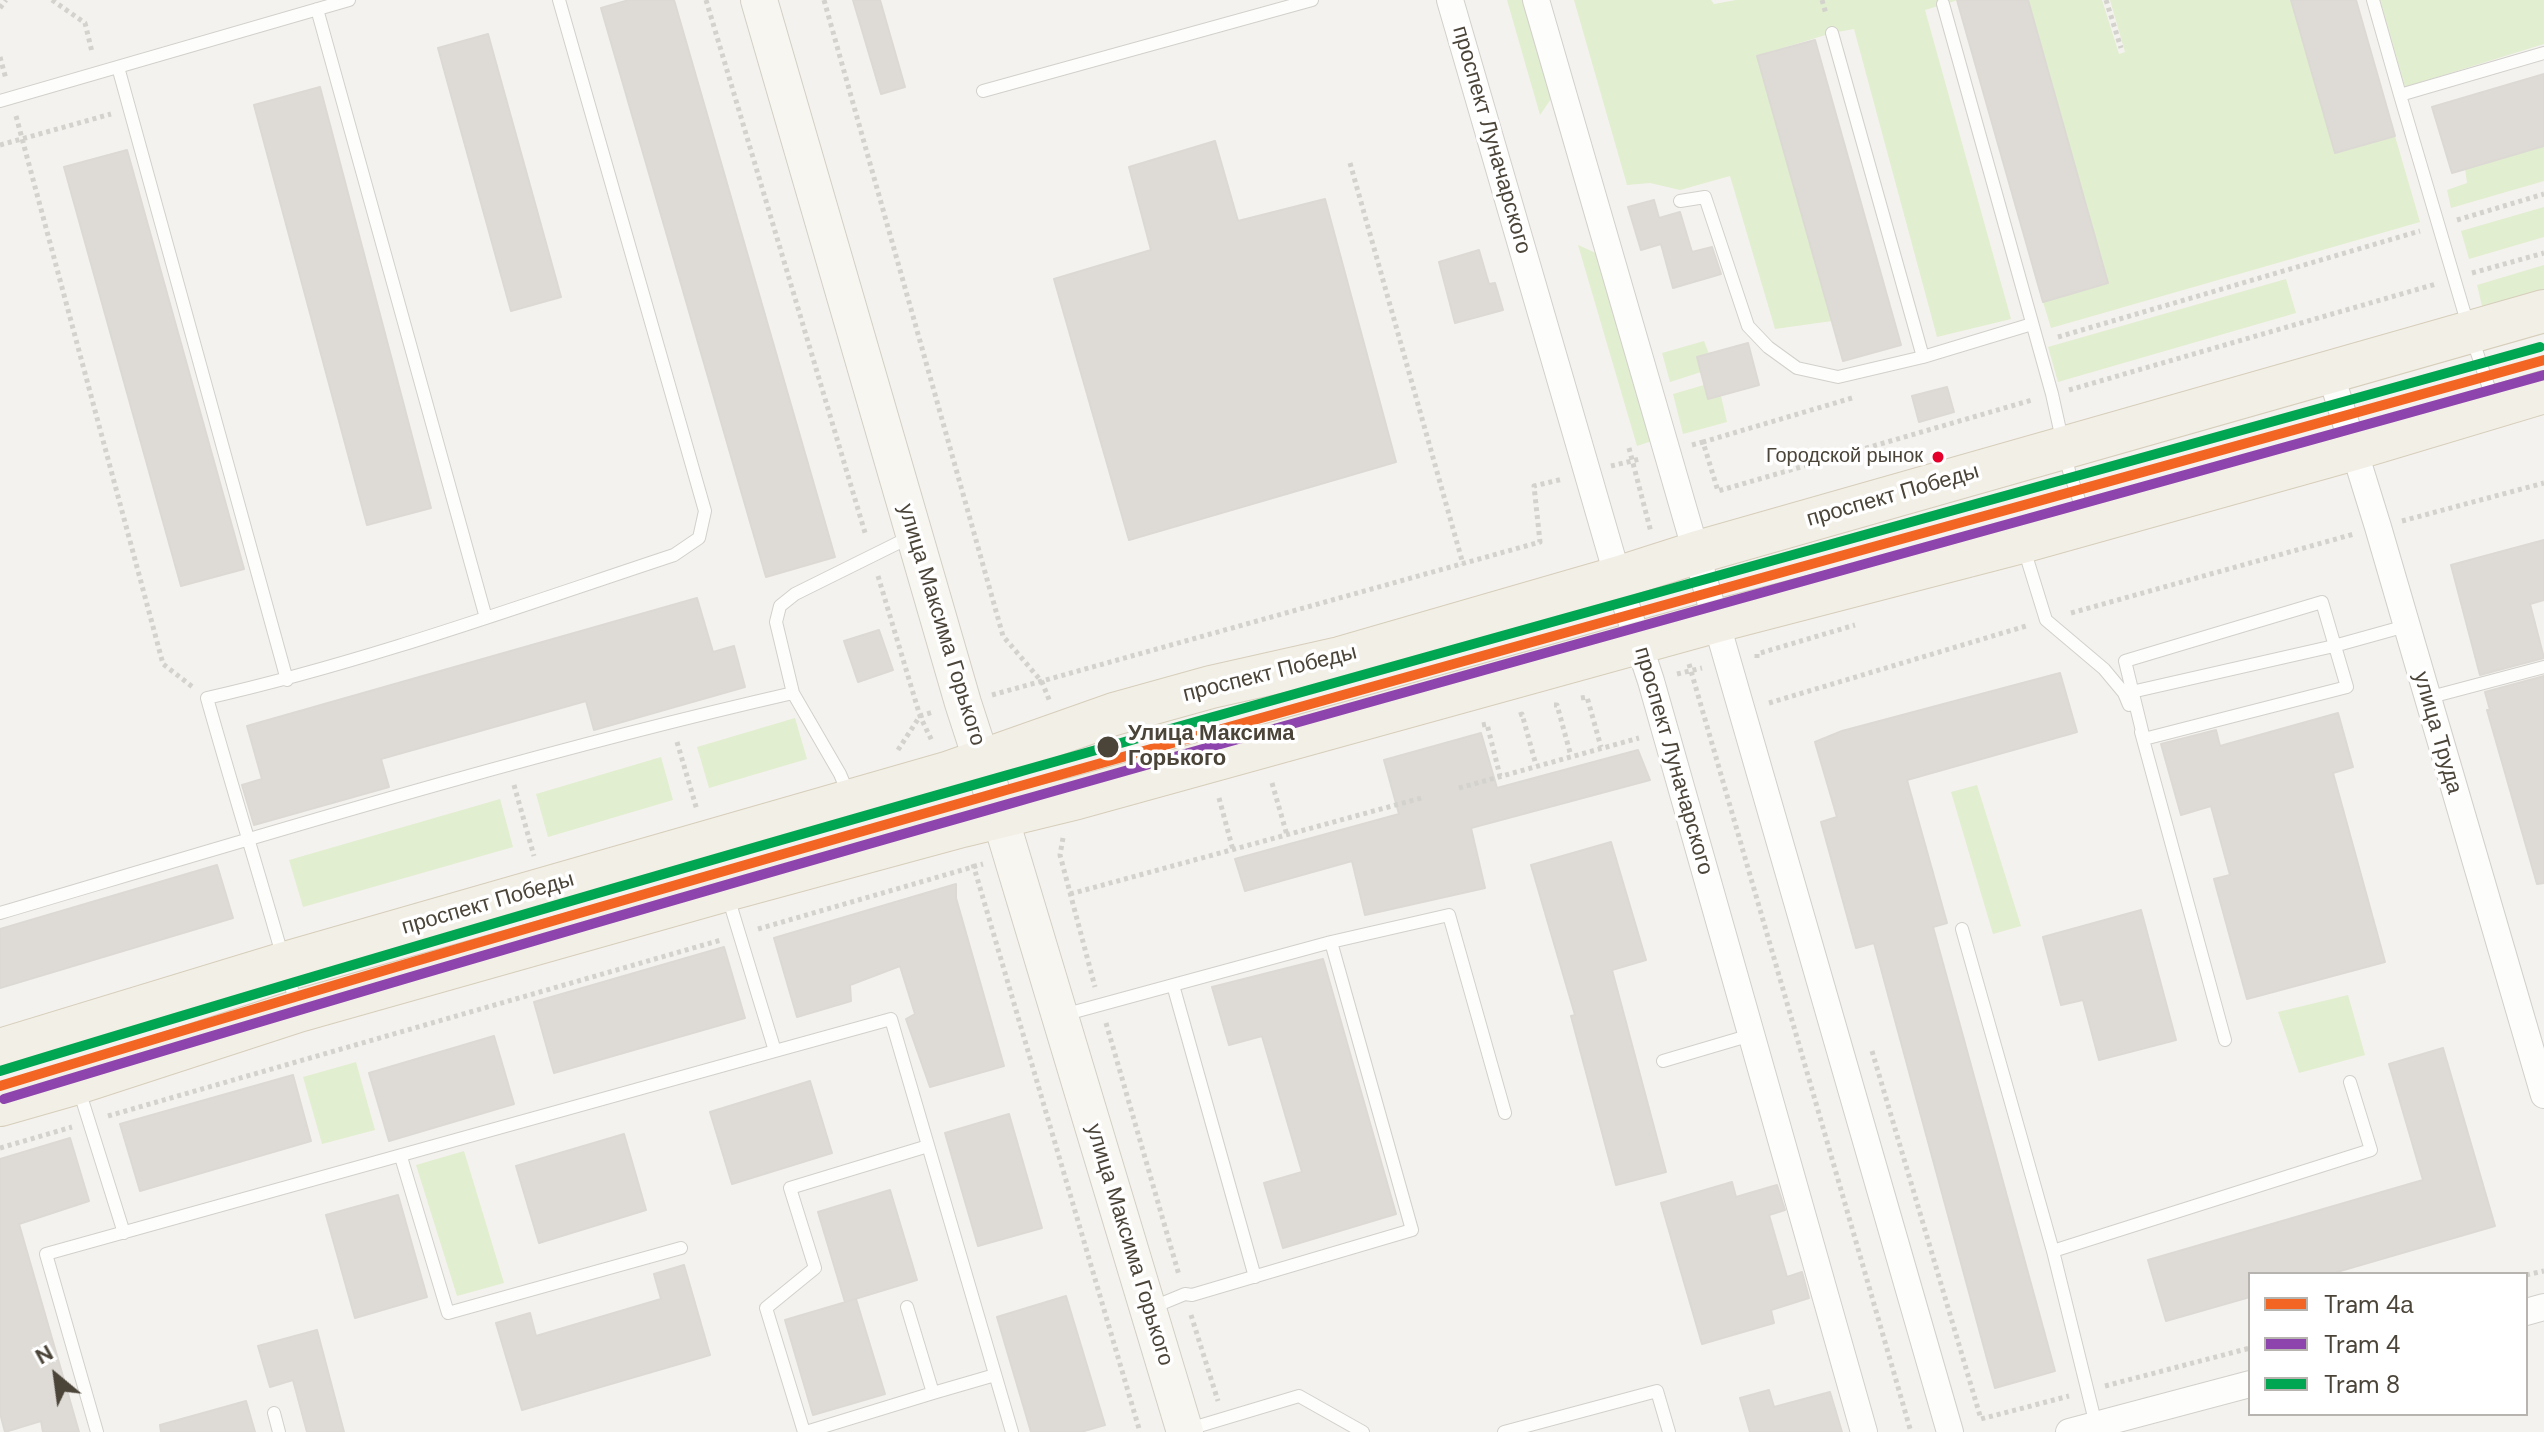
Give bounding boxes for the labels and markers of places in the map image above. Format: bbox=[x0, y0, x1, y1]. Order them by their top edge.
place label: Городской рынок bbox=[1766, 445, 1923, 469]
marker: Городской рынок bbox=[1930, 449, 1946, 465]
place label: Улица Максима Горького bbox=[1128, 721, 1295, 772]
marker: Улица Максима Горького bbox=[1095, 734, 1121, 760]

